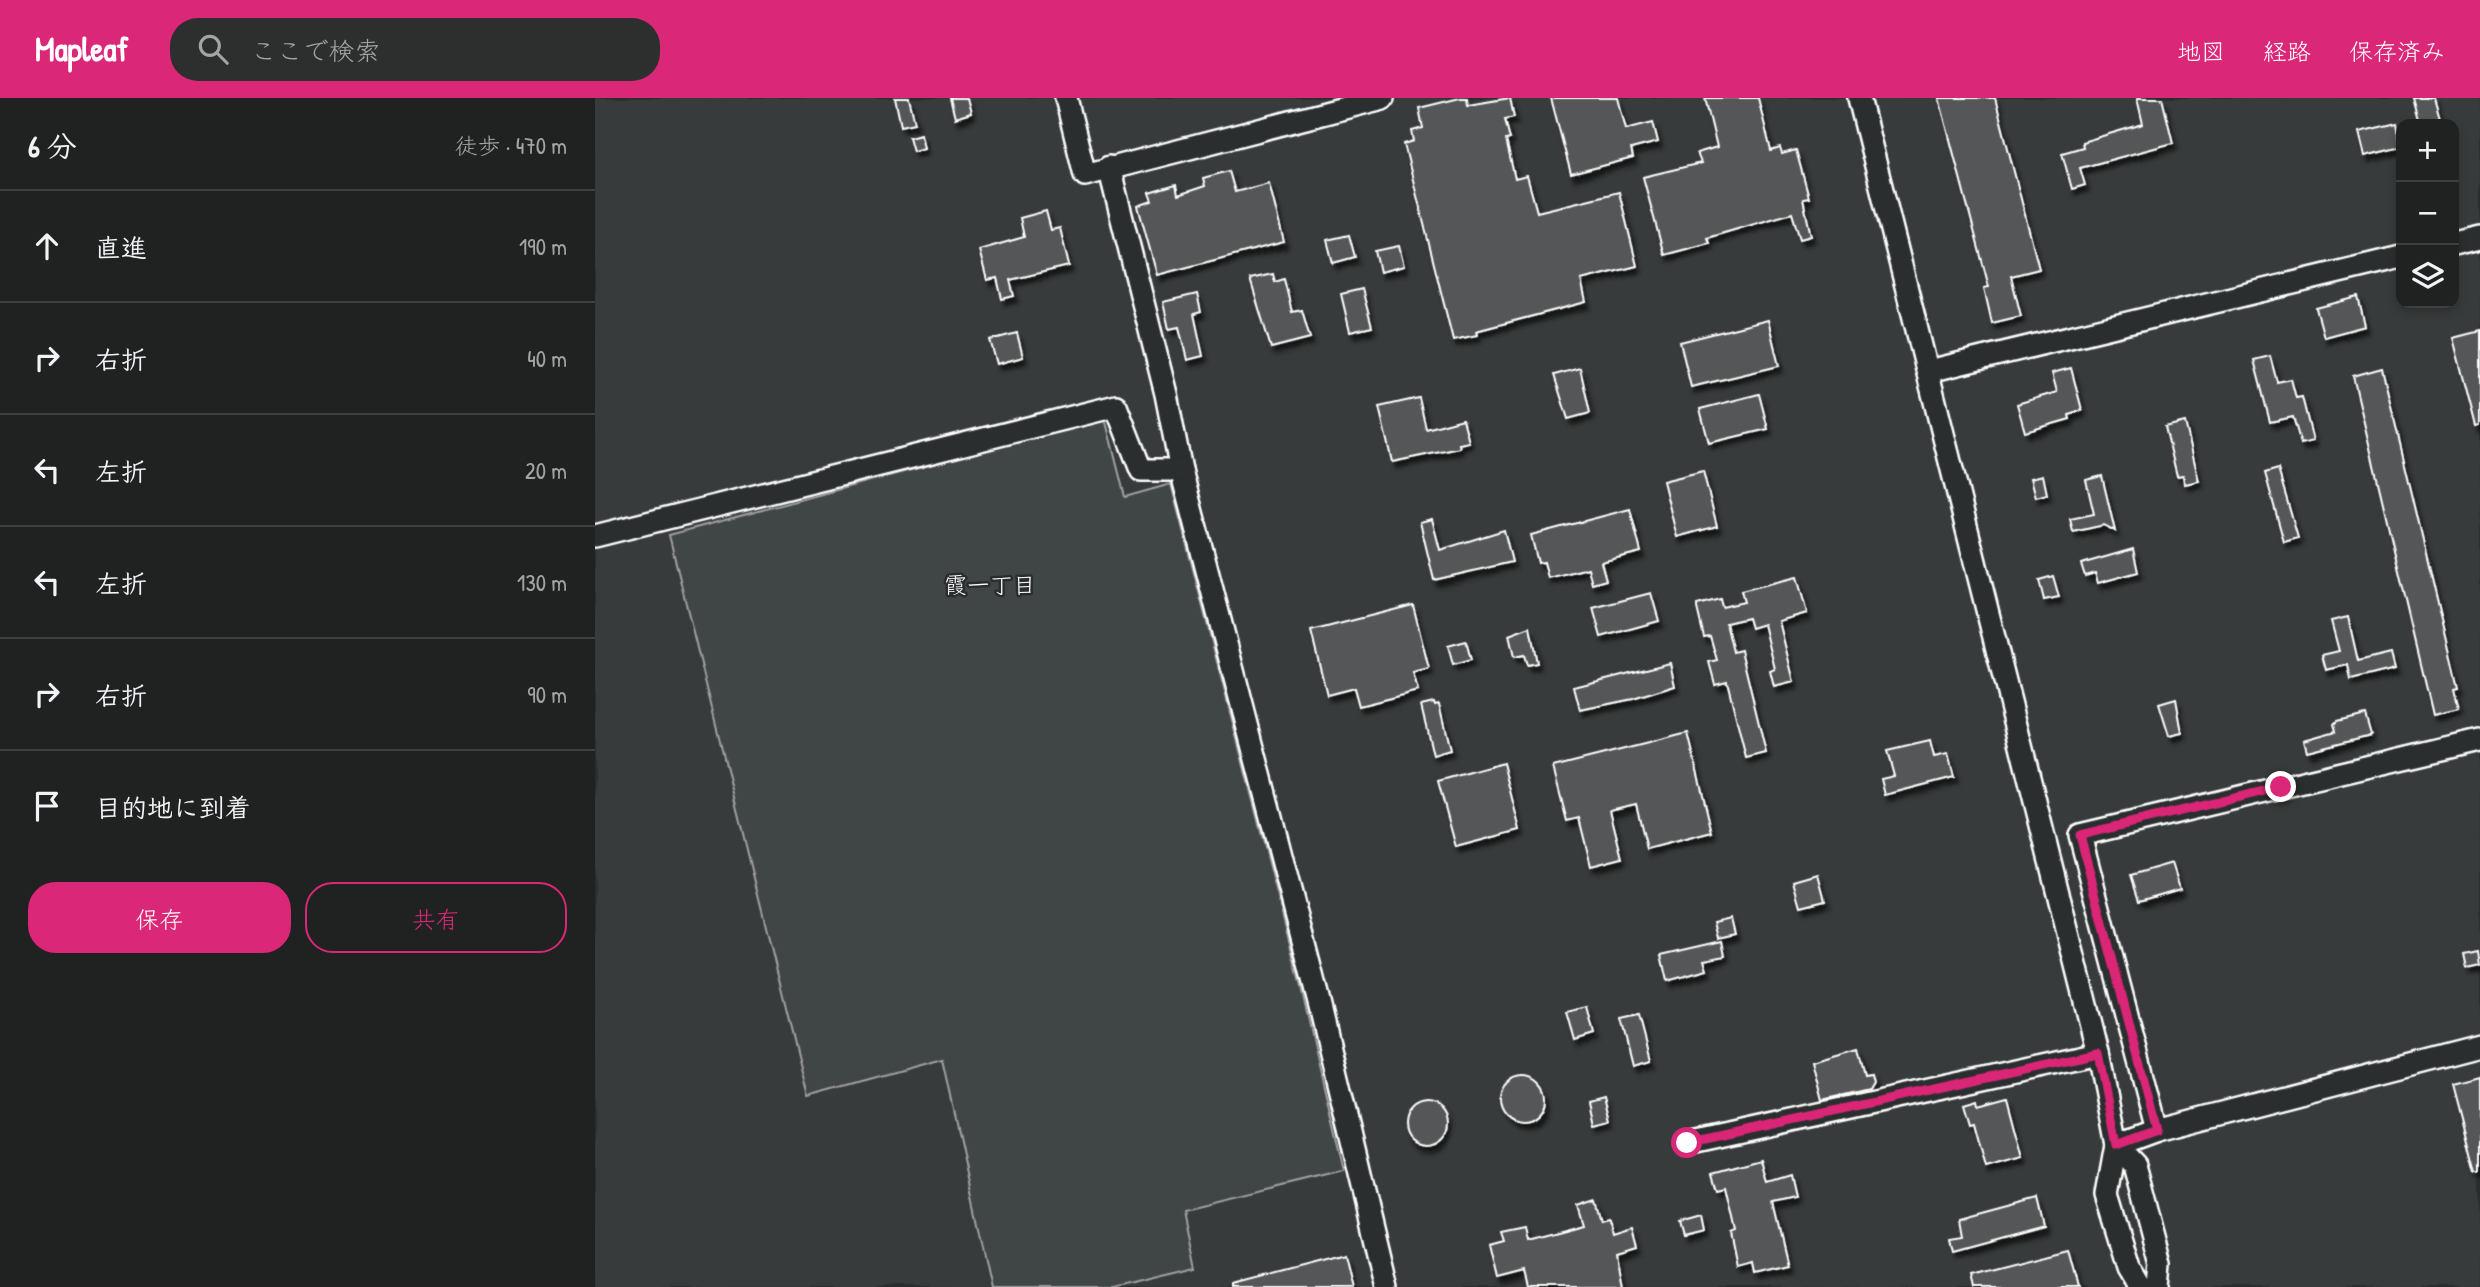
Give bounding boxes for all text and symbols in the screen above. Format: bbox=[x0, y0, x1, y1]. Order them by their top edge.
search box bbox=[170, 18, 660, 81]
text: Mapleaf bbox=[35, 27, 128, 71]
icon: search bbox=[194, 30, 232, 68]
text: ここで検索 bbox=[250, 33, 380, 68]
text: 地図 bbox=[2177, 35, 2225, 67]
text: 経路 bbox=[2263, 35, 2311, 67]
text: 保存済み bbox=[2349, 35, 2445, 67]
map controls bbox=[2396, 119, 2459, 308]
button: + bbox=[2396, 119, 2459, 182]
text: 6 分 bbox=[28, 126, 77, 166]
text: 徒歩 · 470 m bbox=[455, 130, 567, 161]
button: − bbox=[2396, 182, 2459, 245]
icon: ahead bbox=[28, 227, 66, 265]
text: 直進 bbox=[95, 230, 147, 265]
text: 190 m bbox=[519, 231, 567, 262]
button: layers bbox=[2396, 245, 2459, 308]
icon: right bbox=[28, 339, 66, 377]
text: 右折 bbox=[95, 342, 147, 377]
text: 40 m bbox=[527, 343, 567, 374]
icon: left bbox=[28, 451, 66, 489]
text: 左折 bbox=[95, 454, 147, 489]
text: 20 m bbox=[525, 455, 567, 486]
icon: left bbox=[28, 563, 66, 601]
text: 左折 bbox=[95, 566, 147, 601]
text: 130 m bbox=[517, 567, 567, 598]
district label: 霞一丁目 bbox=[944, 569, 1036, 600]
icon: right bbox=[28, 675, 66, 713]
text: 右折 bbox=[95, 678, 147, 713]
text: 90 m bbox=[527, 679, 567, 710]
route end bbox=[2265, 771, 2296, 802]
icon: arrive bbox=[28, 787, 66, 825]
text: 目的地に到着 bbox=[95, 790, 251, 825]
button: 保存 bbox=[28, 882, 291, 953]
button: 共有 bbox=[305, 882, 567, 953]
route start bbox=[1671, 1127, 1702, 1158]

